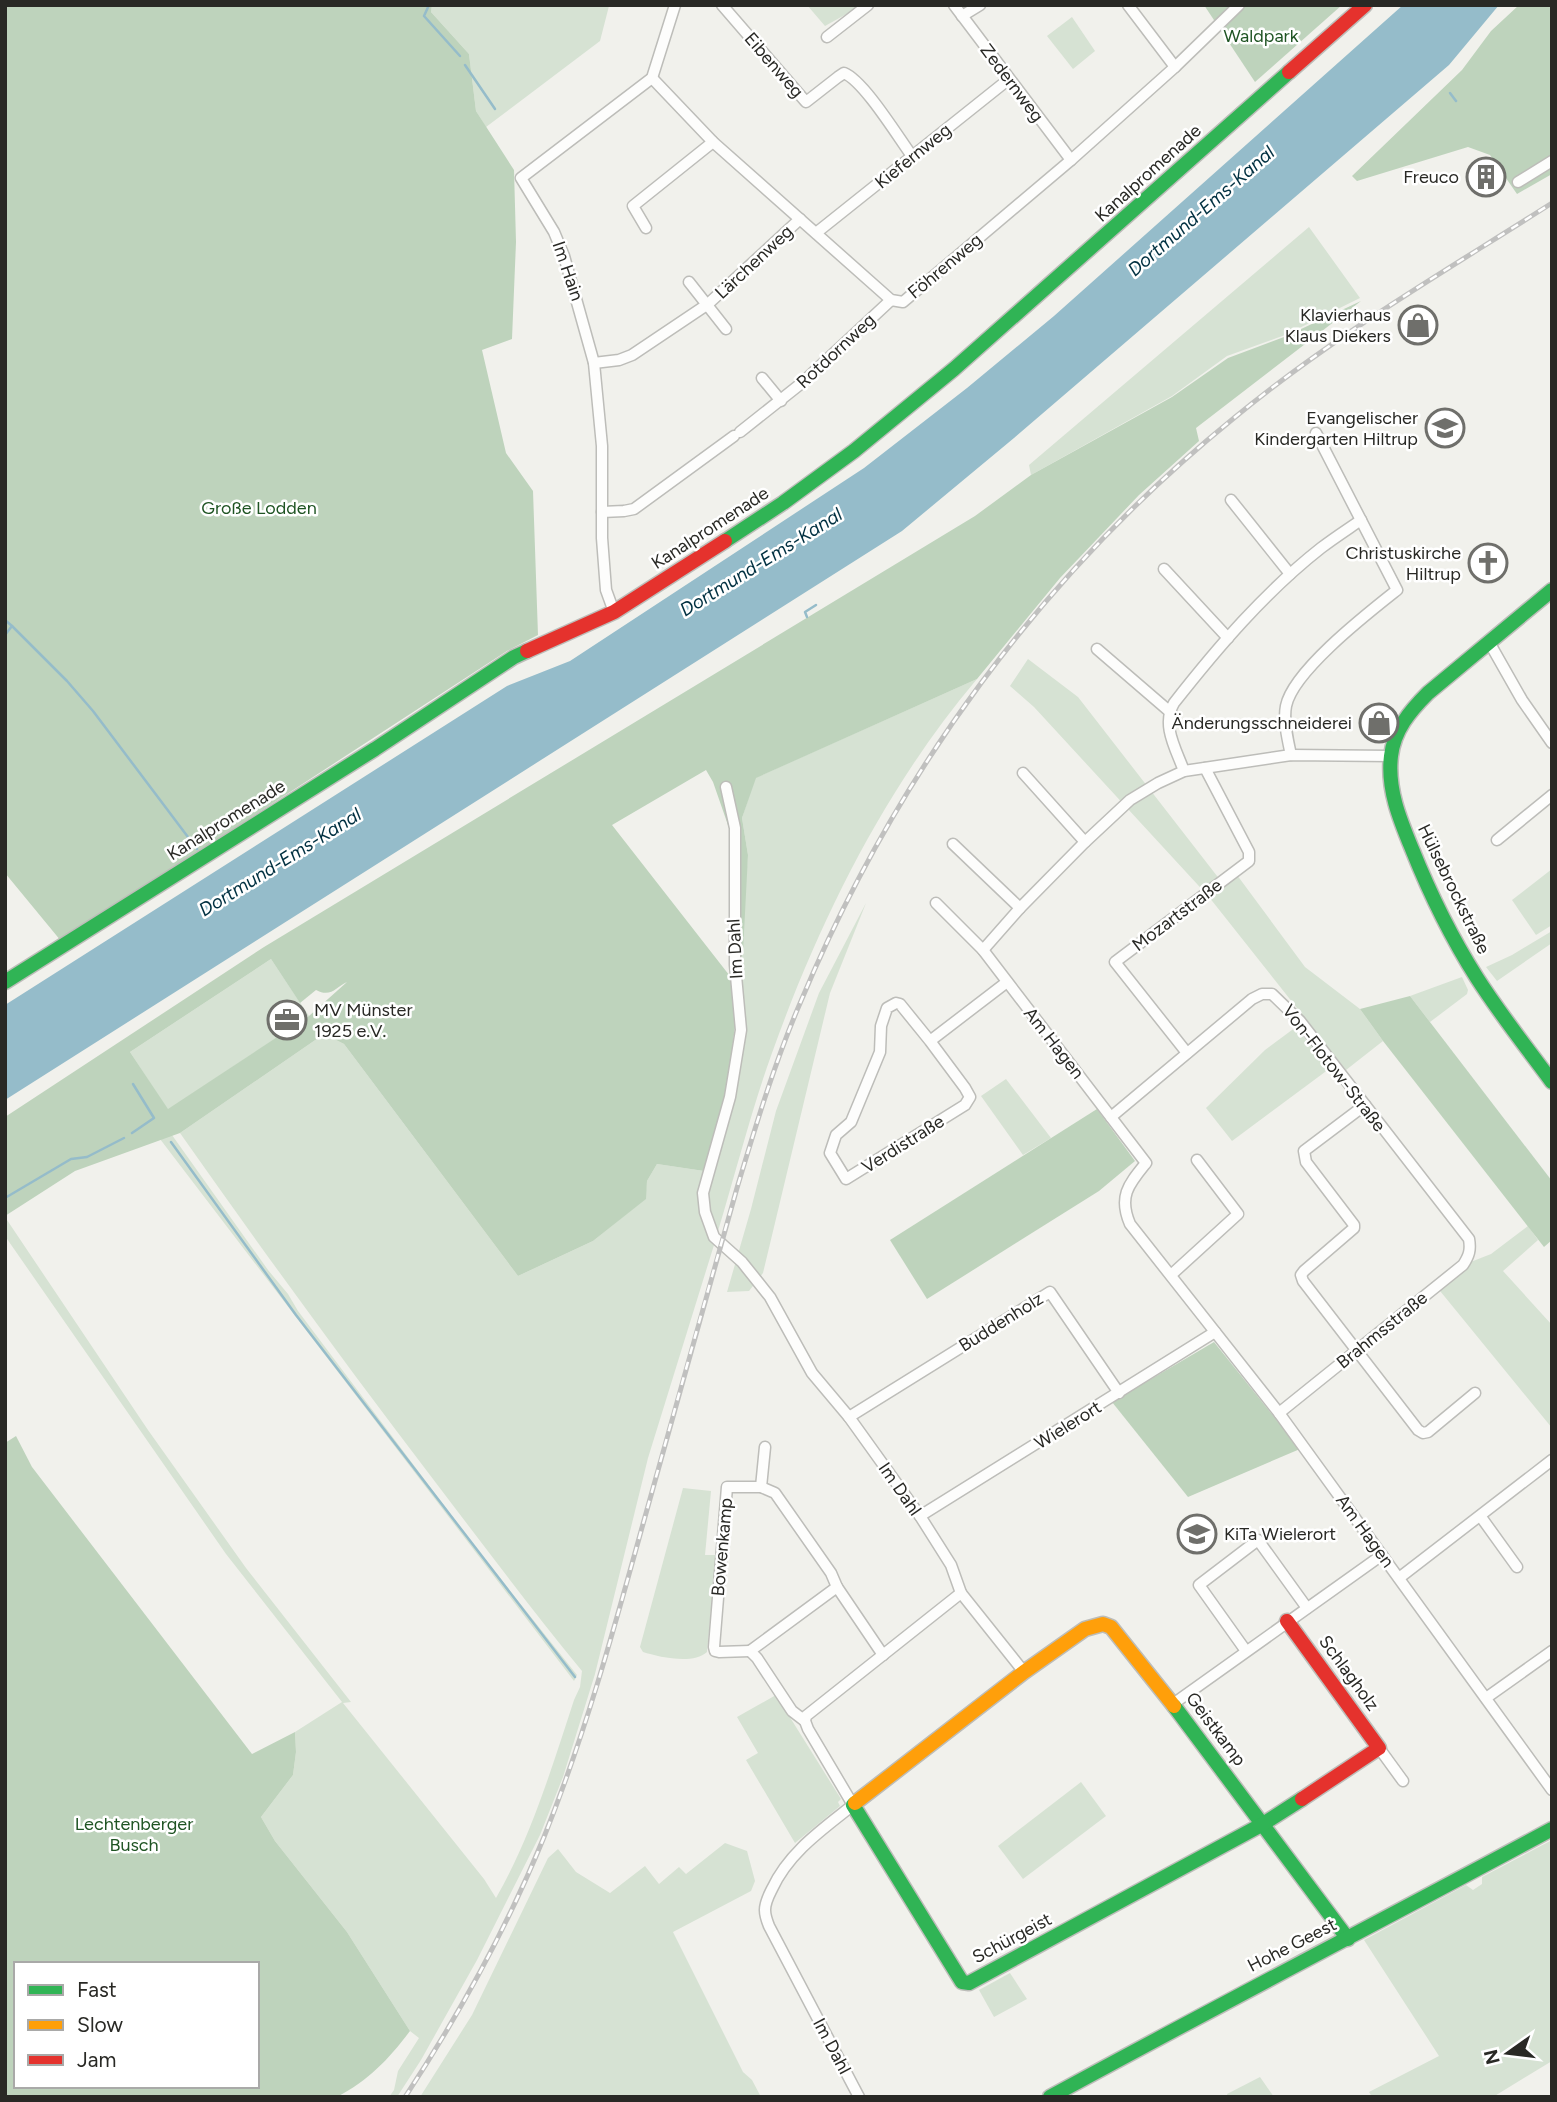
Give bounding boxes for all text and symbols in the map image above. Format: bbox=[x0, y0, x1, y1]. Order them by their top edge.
park label: Waldpark bbox=[1224, 25, 1299, 47]
street label: Eibenweg bbox=[740, 28, 808, 102]
street label: Zedernweg bbox=[976, 40, 1048, 126]
street label: Kiefernweg bbox=[870, 119, 956, 193]
street label: Kanalpromenade bbox=[1090, 120, 1206, 226]
water label: Dortmund-Ems-Kanal bbox=[1123, 140, 1280, 281]
building icon: Freuco bbox=[1465, 156, 1507, 198]
place label: Freuco bbox=[1403, 166, 1459, 188]
street label: Lärchenweg bbox=[711, 220, 797, 304]
street label: Föhrenweg bbox=[903, 229, 987, 303]
street label: Im Hain bbox=[548, 238, 588, 304]
place label: Klavierhaus Klaus Diekers bbox=[1285, 304, 1391, 347]
shop icon: Klavierhaus Klaus Diekers bbox=[1397, 304, 1439, 346]
street label: Rotdornweg bbox=[792, 309, 880, 393]
place label: Evangelischer Kindergarten Hiltrup bbox=[1254, 407, 1418, 450]
school or university icon: Evangelischer Kindergarten Hiltrup bbox=[1424, 407, 1466, 449]
street label: Kanalpromenade bbox=[647, 482, 773, 574]
park label: Große Lodden bbox=[201, 497, 317, 519]
water label: Dortmund-Ems-Kanal bbox=[676, 502, 847, 621]
place label: Christuskirche Hiltrup bbox=[1345, 542, 1461, 585]
church icon: Christuskirche Hiltrup bbox=[1467, 542, 1509, 584]
shop icon: Änderungsschneiderei bbox=[1358, 702, 1400, 744]
place label: Änderungsschneiderei bbox=[1172, 712, 1352, 734]
street label: Kanalpromenade bbox=[163, 775, 289, 865]
water label: Dortmund-Ems-Kanal bbox=[195, 802, 366, 921]
street label: Hülsebrockstraße bbox=[1413, 820, 1495, 958]
street label: Mozartstraße bbox=[1128, 874, 1226, 956]
street label: Im Dahl bbox=[722, 918, 748, 980]
office icon: MV Münster 1925 e.V. bbox=[266, 999, 308, 1041]
place label: MV Münster 1925 e.V. bbox=[314, 999, 413, 1042]
street label: Von-Flotow-Straße bbox=[1277, 1000, 1391, 1136]
street label: Am Hagen bbox=[1019, 1003, 1089, 1083]
street label: Verdistraße bbox=[858, 1110, 948, 1178]
street label: Buddenholz bbox=[955, 1287, 1047, 1357]
street label: Brahmsstraße bbox=[1332, 1287, 1432, 1373]
street label: Wielerort bbox=[1031, 1396, 1106, 1454]
street label: Im Dahl bbox=[874, 1458, 926, 1520]
street label: Am Hagen bbox=[1331, 1490, 1399, 1572]
street label: Bowenkamp bbox=[707, 1497, 737, 1597]
school or university icon: KiTa Wielerort bbox=[1176, 1513, 1218, 1555]
place label: KiTa Wielerort bbox=[1224, 1523, 1336, 1545]
street label: Schlagholz bbox=[1314, 1631, 1384, 1715]
street label: Geistkamp bbox=[1181, 1688, 1251, 1770]
park label: Lechtenberger Busch bbox=[75, 1813, 193, 1856]
street label: Schürgeist bbox=[969, 1908, 1056, 1968]
street label: Hohe Geest bbox=[1244, 1913, 1340, 1977]
legend bbox=[14, 1962, 259, 2088]
text: Fast bbox=[77, 1977, 117, 2002]
text: Slow bbox=[77, 2012, 123, 2037]
street label: Im Dahl bbox=[808, 2014, 856, 2078]
north arrow bbox=[1473, 2018, 1543, 2088]
text: Jam bbox=[77, 2047, 116, 2072]
text: N bbox=[1479, 2047, 1505, 2067]

